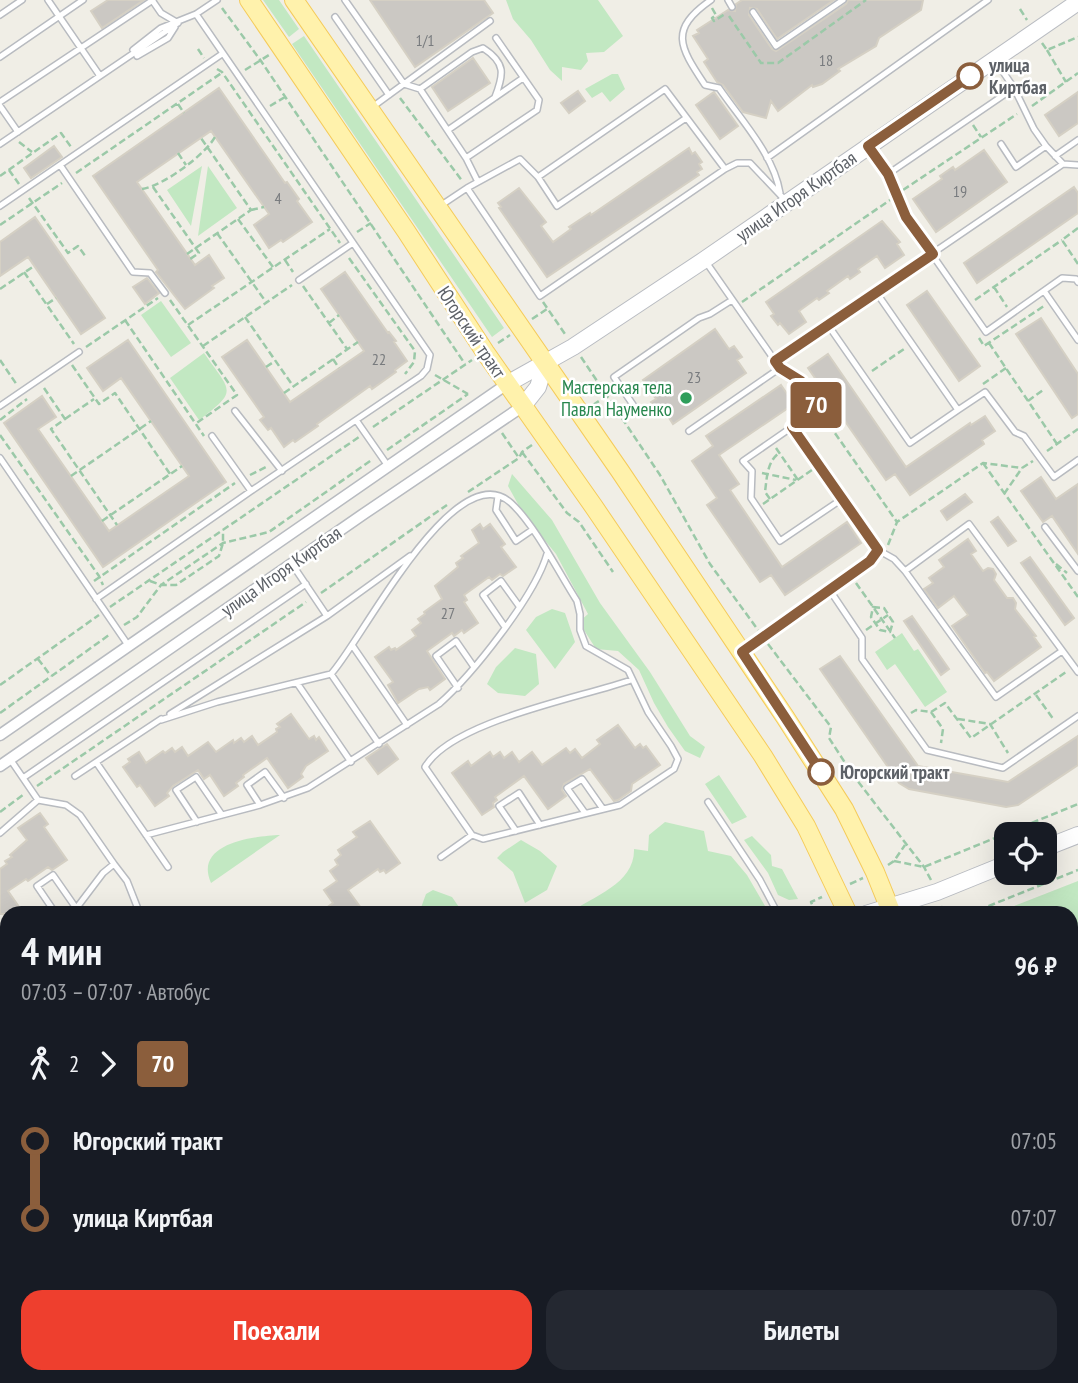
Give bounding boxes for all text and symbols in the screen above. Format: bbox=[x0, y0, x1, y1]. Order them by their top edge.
house number: 1/1 bbox=[415, 30, 435, 50]
house number: 18 bbox=[819, 50, 833, 70]
place label: улица Киртбая bbox=[988, 53, 1047, 99]
marker: улица Киртбая bbox=[957, 63, 983, 89]
street label: улица Игоря Киртбая bbox=[731, 146, 861, 246]
house number: 19 bbox=[953, 181, 967, 201]
house number: 4 bbox=[274, 188, 282, 208]
street label: Югорский тракт bbox=[432, 281, 512, 383]
house number: 22 bbox=[372, 349, 386, 369]
house number: 23 bbox=[687, 367, 701, 387]
place label: Мастерская тела Павла Науменко bbox=[561, 375, 672, 421]
line badge: 70 bbox=[784, 382, 848, 428]
text: 70 bbox=[805, 389, 827, 420]
marker: Мастерская тела Павла Науменко bbox=[678, 390, 694, 406]
street label: улица Игоря Киртбая bbox=[216, 521, 346, 621]
house number: 27 bbox=[441, 603, 455, 623]
marker: Югорский тракт bbox=[808, 759, 834, 785]
place label: Югорский тракт bbox=[840, 760, 950, 784]
map controls bbox=[994, 822, 1057, 885]
button: locate bbox=[994, 822, 1057, 885]
text: 4 мин bbox=[21, 926, 102, 975]
text: 96 ₽ bbox=[1014, 949, 1057, 982]
text: 07:03 – 07:07 · Автобус bbox=[21, 977, 210, 1006]
icon: walk bbox=[21, 1045, 59, 1083]
icon: forward bbox=[89, 1045, 127, 1083]
text: 70 bbox=[151, 1048, 174, 1079]
text: 2 bbox=[69, 1049, 79, 1078]
text: Югорский тракт bbox=[73, 1124, 222, 1157]
text: 07:05 bbox=[1011, 1126, 1057, 1155]
text: улица Киртбая bbox=[73, 1201, 213, 1234]
text: 07:07 bbox=[1011, 1203, 1057, 1232]
button: Поехали bbox=[21, 1290, 532, 1370]
button: Билеты bbox=[546, 1290, 1057, 1370]

